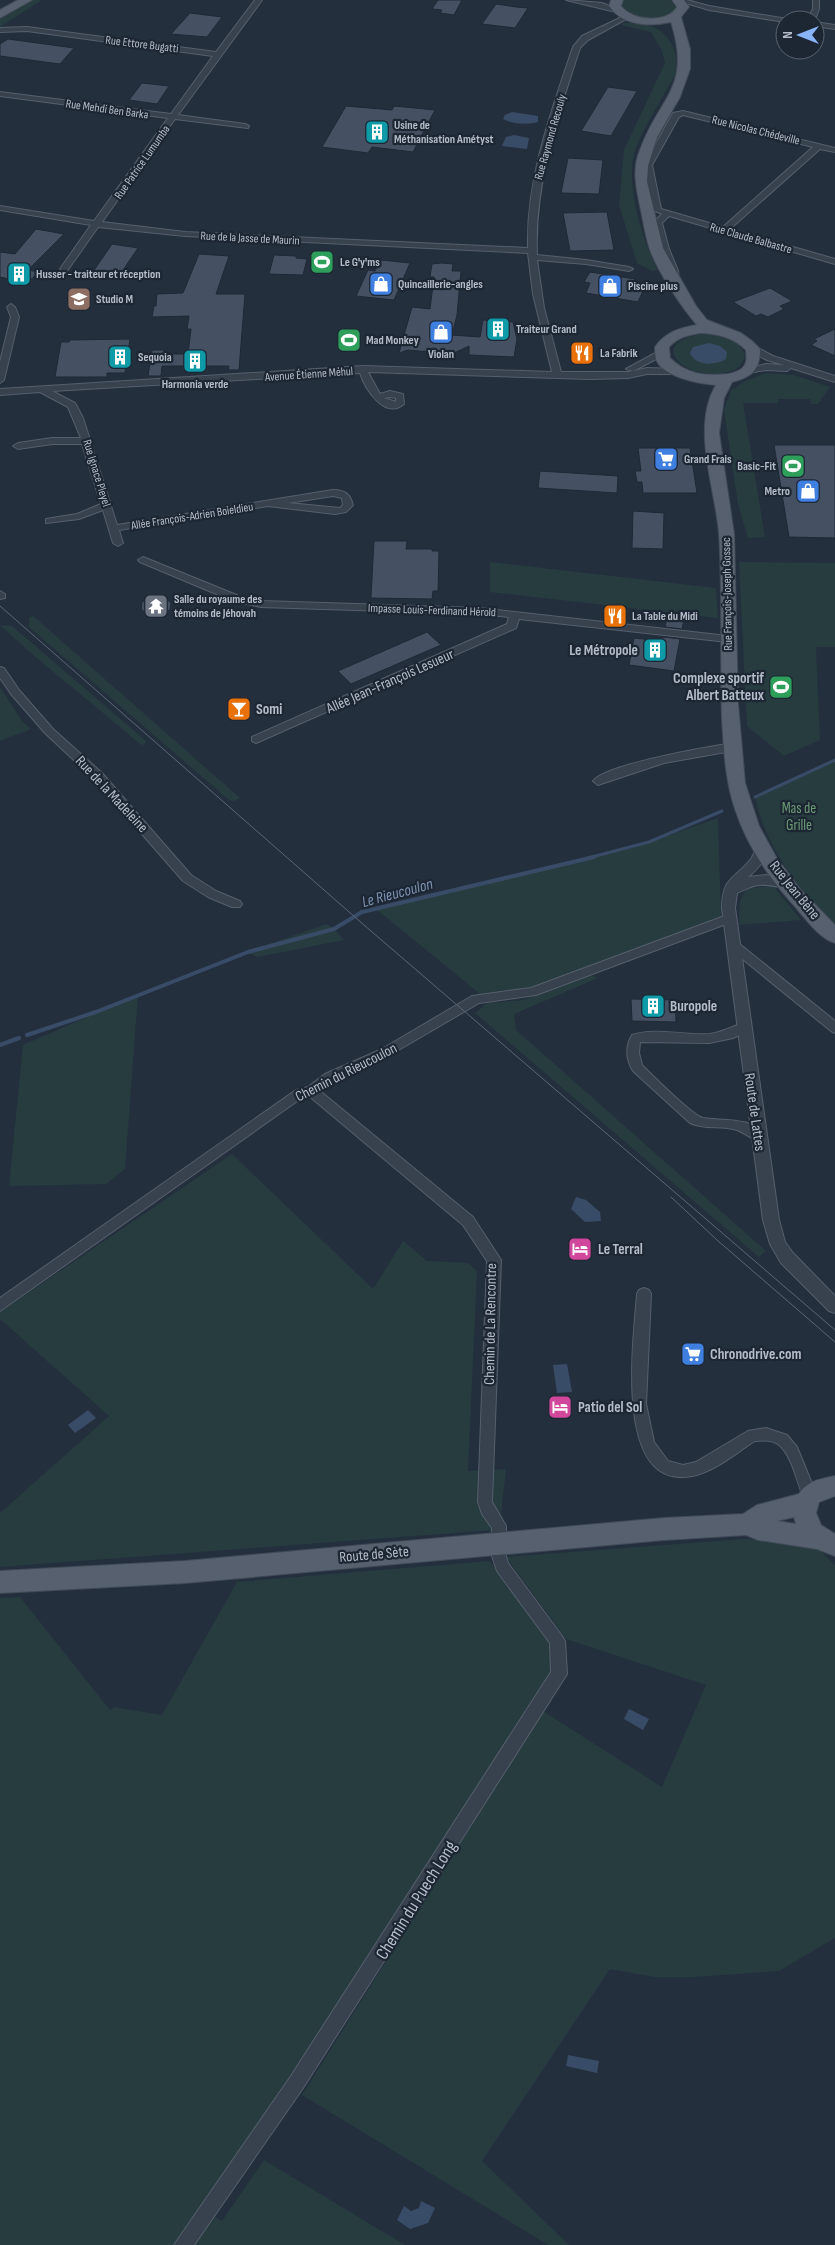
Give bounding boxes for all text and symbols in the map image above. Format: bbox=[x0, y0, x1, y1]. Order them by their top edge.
north arrow bbox=[775, 10, 825, 60]
text: N bbox=[779, 31, 796, 39]
street label: Rue Ettore Bugatti bbox=[104, 33, 179, 56]
street label: Rue Raymond Recouly bbox=[531, 92, 570, 182]
street label: Rue Mehdi Ben Barka bbox=[65, 96, 150, 123]
street label: Rue Nicolas Chédeville bbox=[710, 112, 802, 149]
place label: Usine de Méthanisation Amétyst bbox=[394, 118, 494, 147]
building icon: Usine de Méthanisation Amétyst bbox=[364, 119, 390, 145]
street label: Rue Patrice Lumumba bbox=[111, 122, 174, 202]
street label: Rue Claude Balbastre bbox=[708, 220, 794, 257]
street label: Rue de la Jasse de Maurin bbox=[200, 228, 300, 249]
sports icon: Le G'y'ms bbox=[309, 249, 335, 275]
place label: Le G'y'ms bbox=[340, 255, 380, 270]
building icon: Husser - traiteur et réception bbox=[6, 261, 32, 287]
place label: Husser - traiteur et réception bbox=[36, 267, 161, 282]
shop icon: Quincaillerie-angles bbox=[368, 271, 394, 297]
shop icon: Piscine plus bbox=[597, 273, 623, 299]
place label: Quincaillerie-angles bbox=[398, 277, 483, 292]
place label: Piscine plus bbox=[628, 279, 678, 294]
school or university icon: Studio M bbox=[66, 286, 92, 312]
place label: Studio M bbox=[96, 292, 133, 307]
building icon: Traiteur Grand bbox=[485, 316, 511, 342]
shop icon: Violan bbox=[428, 319, 454, 345]
place label: Traiteur Grand bbox=[516, 322, 577, 337]
sports icon: Mad Monkey bbox=[336, 327, 362, 353]
place label: Mad Monkey bbox=[366, 333, 419, 348]
restaurant icon: La Fabrik bbox=[569, 340, 595, 366]
building icon: Sequoia bbox=[107, 344, 133, 370]
place label: La Fabrik bbox=[600, 346, 638, 361]
place label: Violan bbox=[428, 347, 454, 362]
building icon: Harmonia verde bbox=[182, 348, 208, 374]
place label: Sequoia bbox=[138, 350, 172, 365]
street label: Avenue Étienne Méhul bbox=[263, 364, 354, 385]
place label: Harmonia verde bbox=[162, 377, 228, 392]
street label: Rue Ignace Pleyel bbox=[79, 438, 114, 509]
supermarket icon: Grand Frais bbox=[653, 446, 679, 472]
place label: Grand Frais bbox=[684, 452, 732, 467]
sports icon: Basic-Fit bbox=[780, 453, 806, 479]
place label: Basic-Fit bbox=[737, 459, 776, 474]
shop icon: Metro bbox=[795, 478, 821, 504]
place label: Metro bbox=[765, 484, 790, 499]
street label: Allée François-Adrien Boieldieu bbox=[129, 499, 254, 534]
street label: Rue François-Joseph Gossec bbox=[719, 537, 736, 651]
place label: Salle du royaume des témoins de Jéhovah bbox=[174, 592, 263, 621]
temple icon: Salle du royaume des témoins de Jéhovah bbox=[143, 593, 169, 619]
street label: Impasse Louis-Ferdinand Hérold bbox=[368, 601, 496, 620]
restaurant icon: La Table du Midi bbox=[602, 603, 628, 629]
place label: La Table du Midi bbox=[632, 609, 698, 624]
building icon: Le Métropole bbox=[642, 637, 668, 663]
place label: Le Métropole bbox=[569, 641, 638, 660]
street label: Allée Jean-François Lesueur bbox=[322, 644, 458, 719]
place label: Complexe sportif Albert Batteux bbox=[673, 669, 765, 705]
sports icon: Complexe sportif Albert Batteux bbox=[768, 674, 794, 700]
bar icon: Somi bbox=[226, 696, 252, 722]
place label: Somi bbox=[256, 700, 282, 719]
street label: Rue de la Madeleine bbox=[71, 752, 152, 837]
park label: Mas de Grille bbox=[782, 799, 816, 835]
street label: Rue Jean Bène bbox=[765, 857, 824, 924]
water label: Le Rieucoulon bbox=[360, 875, 435, 912]
building icon: Buropole bbox=[640, 993, 666, 1019]
place label: Buropole bbox=[670, 997, 717, 1016]
street label: Chemin du Rieucoulon bbox=[292, 1039, 400, 1106]
street label: Route de Lattes bbox=[740, 1072, 769, 1152]
hotel icon: Le Terral bbox=[567, 1236, 593, 1262]
place label: Le Terral bbox=[598, 1240, 643, 1259]
street label: Chemin de La Rencontre bbox=[480, 1263, 501, 1385]
supermarket icon: Chronodrive.com bbox=[680, 1341, 706, 1367]
place label: Chronodrive.com bbox=[710, 1345, 801, 1364]
hotel icon: Patio del Sol bbox=[547, 1394, 573, 1420]
place label: Patio del Sol bbox=[578, 1398, 642, 1417]
street label: Route de Sète bbox=[339, 1542, 410, 1567]
street label: Chemin du Puech Long bbox=[371, 1837, 461, 1963]

